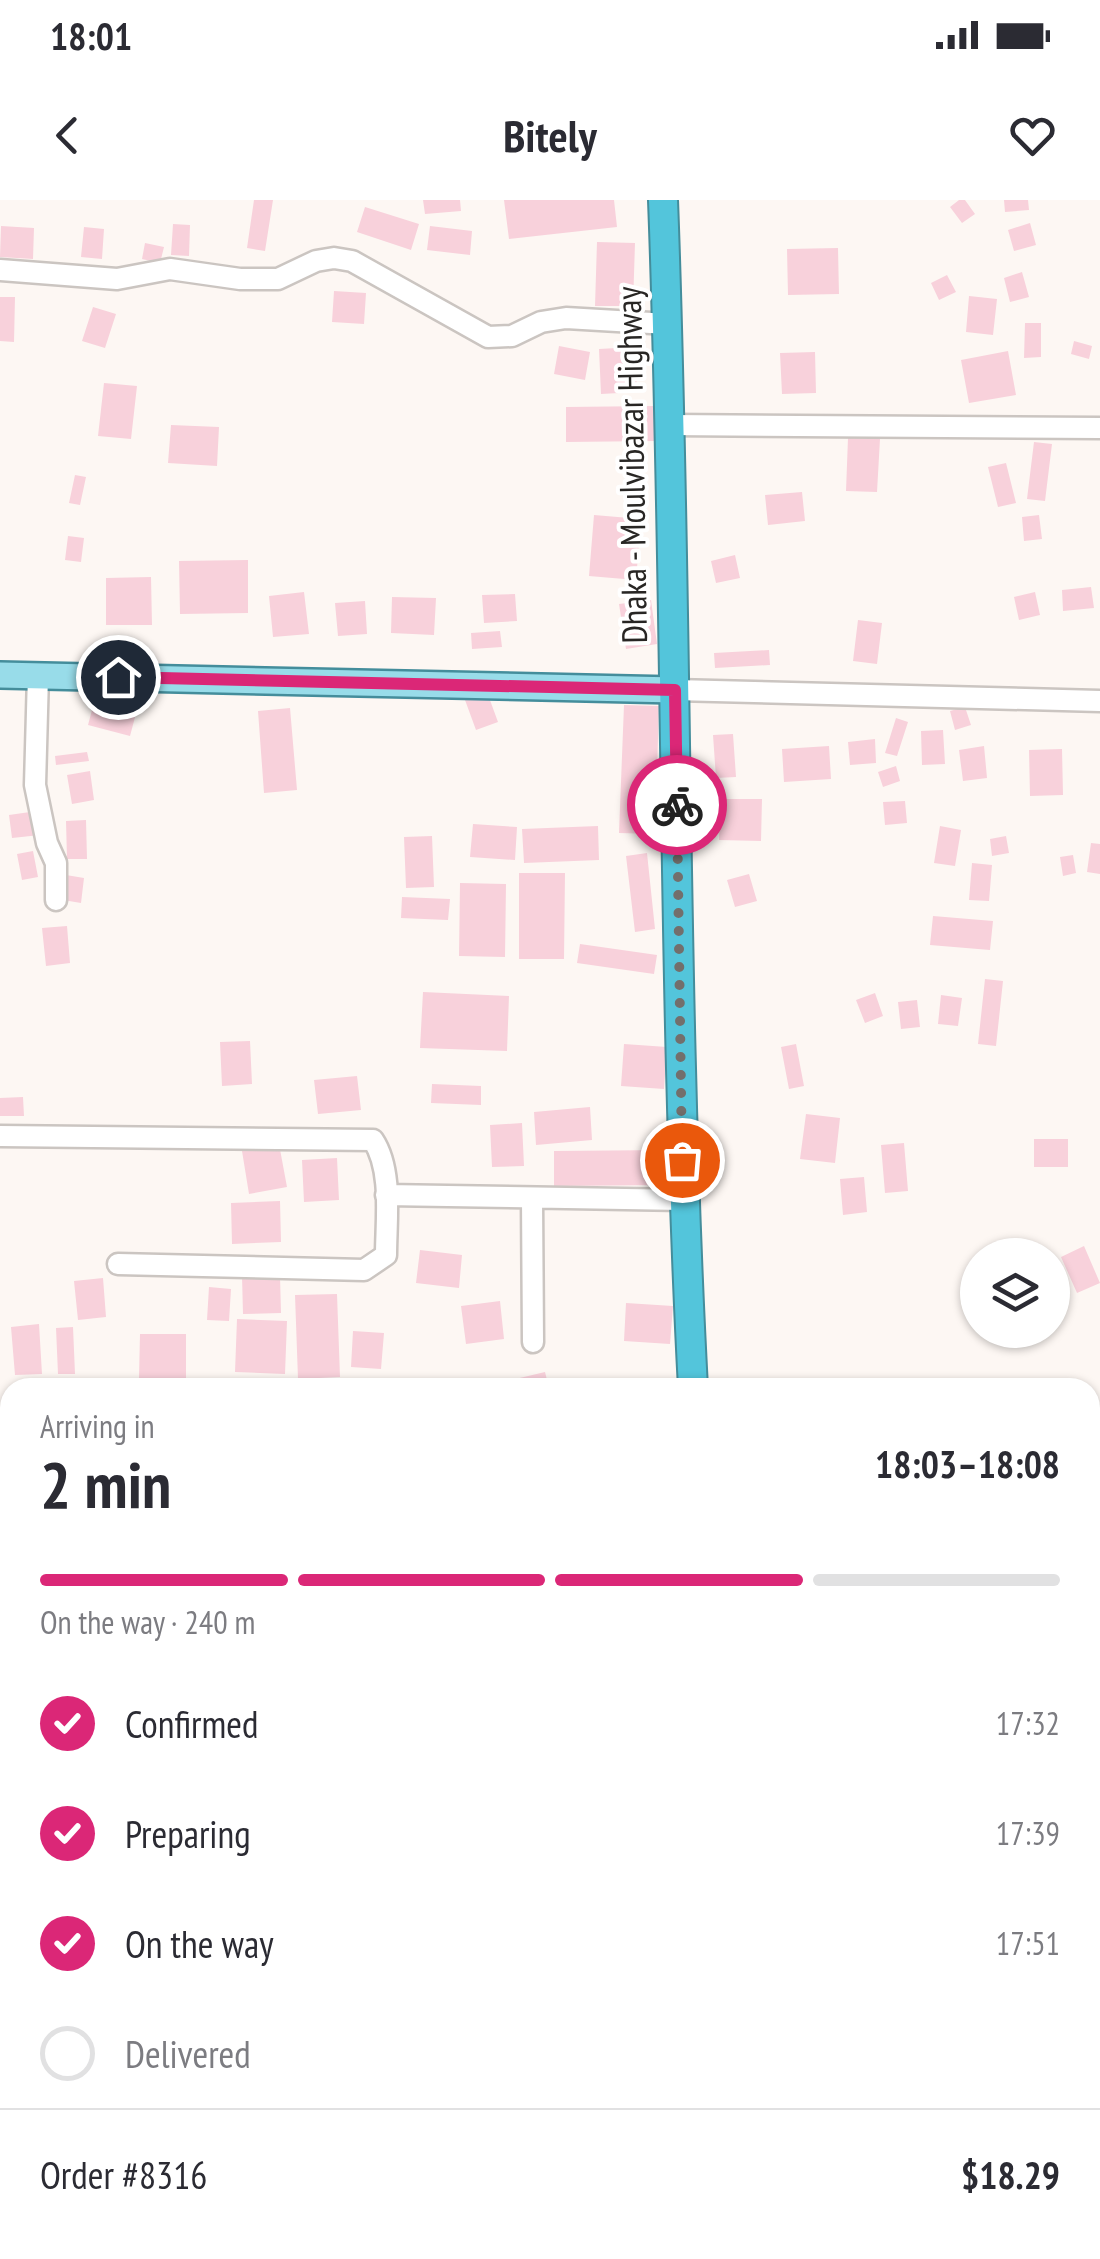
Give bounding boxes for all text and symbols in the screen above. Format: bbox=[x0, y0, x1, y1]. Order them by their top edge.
text: 18:01 bbox=[50, 11, 132, 60]
text: Bitely bbox=[503, 106, 597, 164]
icon: back bbox=[40, 108, 95, 163]
icon: heart bbox=[1005, 108, 1060, 163]
street label: Dhaka - Moulvibazar Highway bbox=[605, 285, 657, 644]
pin bbox=[76, 635, 161, 720]
icon: home bbox=[91, 650, 146, 705]
courier bbox=[627, 755, 727, 855]
icon: bike bbox=[650, 778, 705, 833]
pin bbox=[640, 1118, 725, 1203]
icon: bag bbox=[655, 1133, 710, 1188]
map controls bbox=[960, 1238, 1070, 1348]
button: layers bbox=[960, 1238, 1070, 1348]
text: Arriving in bbox=[40, 1405, 155, 1447]
text: 18:03–18:08 bbox=[875, 1439, 1060, 1488]
text: 2 min bbox=[40, 1442, 171, 1526]
text: On the way · 240 m bbox=[40, 1601, 255, 1643]
icon: check bbox=[40, 1696, 95, 1751]
text: Confirmed bbox=[125, 1699, 258, 1748]
text: 17:32 bbox=[996, 1702, 1060, 1744]
icon: check bbox=[40, 1806, 95, 1861]
text: Preparing bbox=[125, 1809, 251, 1858]
text: 17:39 bbox=[996, 1812, 1060, 1854]
icon: check bbox=[40, 1916, 95, 1971]
text: On the way bbox=[125, 1919, 273, 1968]
text: 17:51 bbox=[996, 1922, 1060, 1964]
text: Delivered bbox=[125, 2029, 251, 2078]
text: Order #8316 bbox=[40, 2150, 207, 2199]
text: $18.29 bbox=[961, 2150, 1060, 2199]

